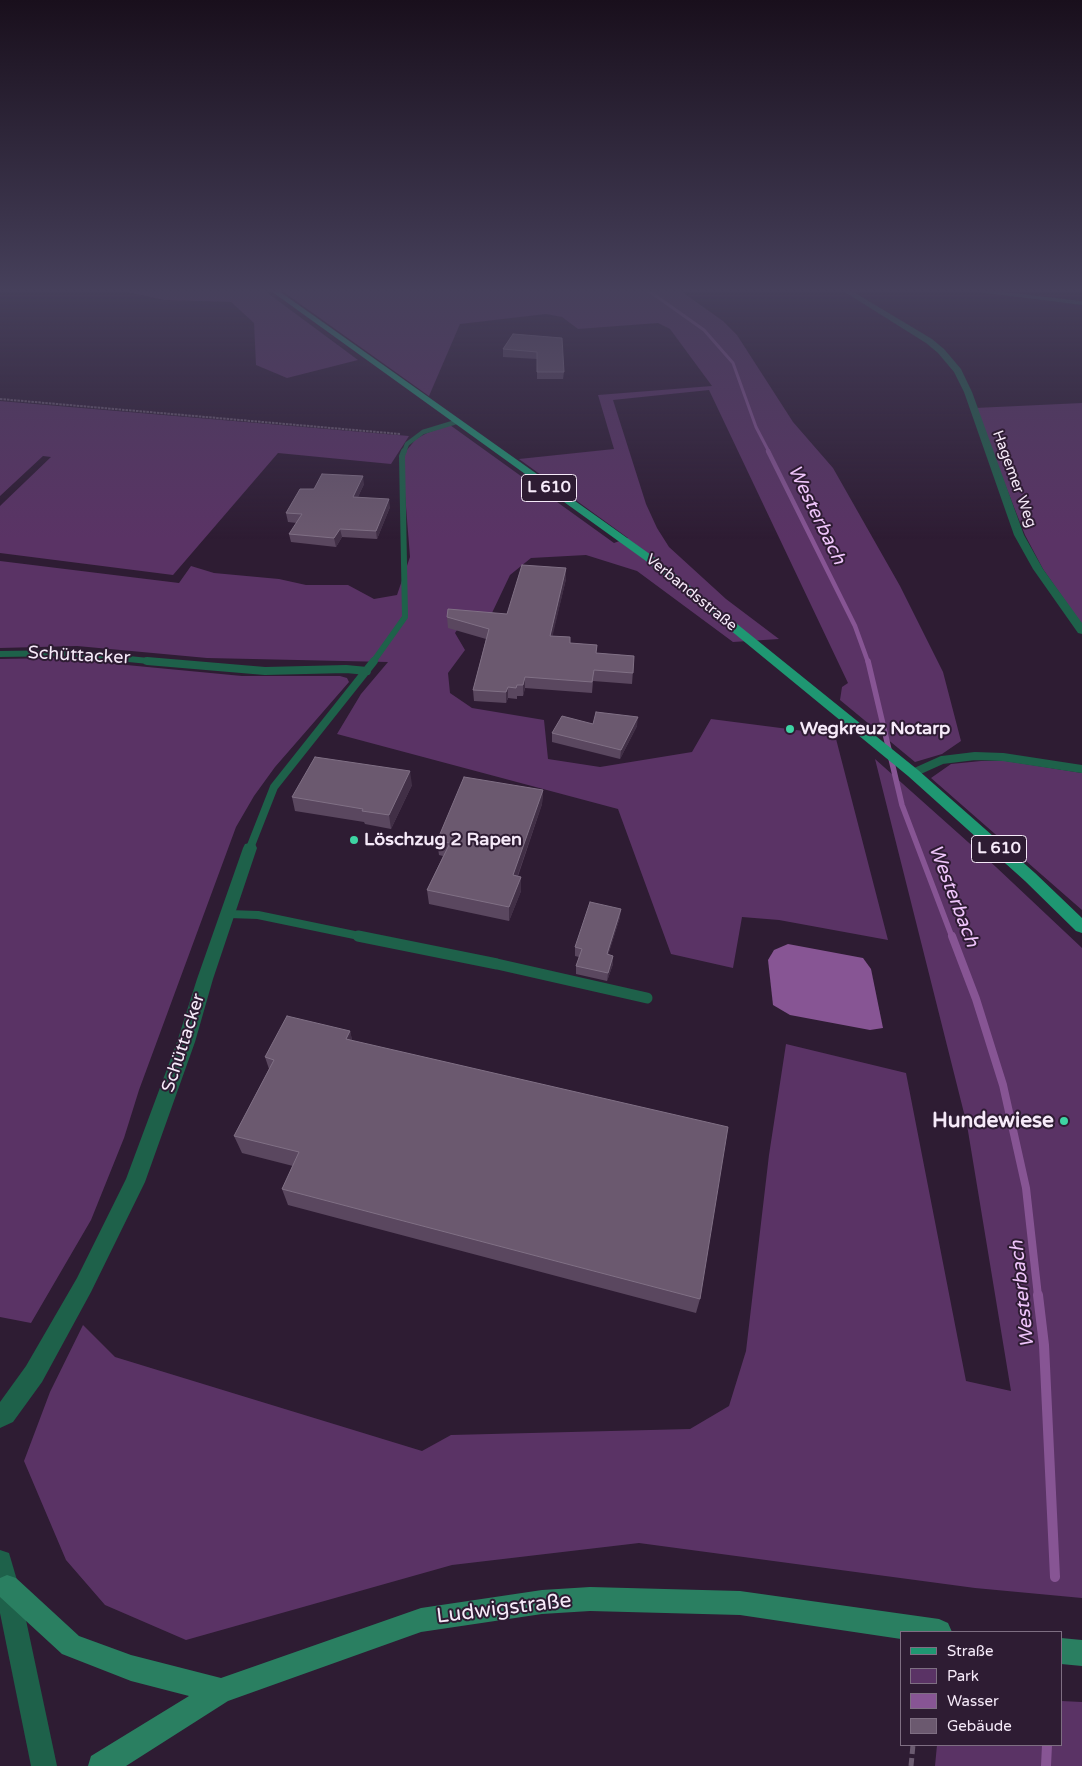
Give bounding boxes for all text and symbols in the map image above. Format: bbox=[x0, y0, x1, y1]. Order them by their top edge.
street label: Hagemer Weg bbox=[988, 428, 1040, 530]
water label: Westerbach bbox=[782, 462, 850, 568]
road number: L 610 bbox=[522, 474, 576, 502]
street label: Verbandsstraße bbox=[642, 551, 740, 635]
street label: Schüttacker bbox=[27, 643, 131, 669]
place label: Wegkreuz Notarp bbox=[800, 718, 950, 740]
marker: Wegkreuz Notarp bbox=[784, 723, 796, 735]
place label: Löschzug 2 Rapen bbox=[364, 829, 522, 851]
marker: Löschzug 2 Rapen bbox=[348, 834, 360, 846]
road number: L 610 bbox=[972, 836, 1026, 862]
water label: Westerbach bbox=[923, 842, 983, 950]
street label: Schüttacker bbox=[158, 991, 210, 1095]
place label: Hundewiese bbox=[932, 1108, 1054, 1134]
marker: Hundewiese bbox=[1058, 1115, 1070, 1127]
water label: Westerbach bbox=[1006, 1239, 1040, 1349]
street label: Ludwigstraße bbox=[435, 1588, 573, 1630]
legend bbox=[900, 1631, 1062, 1746]
text: Straße bbox=[947, 1642, 993, 1660]
text: Park bbox=[947, 1667, 979, 1685]
text: Wasser bbox=[947, 1692, 999, 1710]
text: Gebäude bbox=[947, 1717, 1012, 1735]

